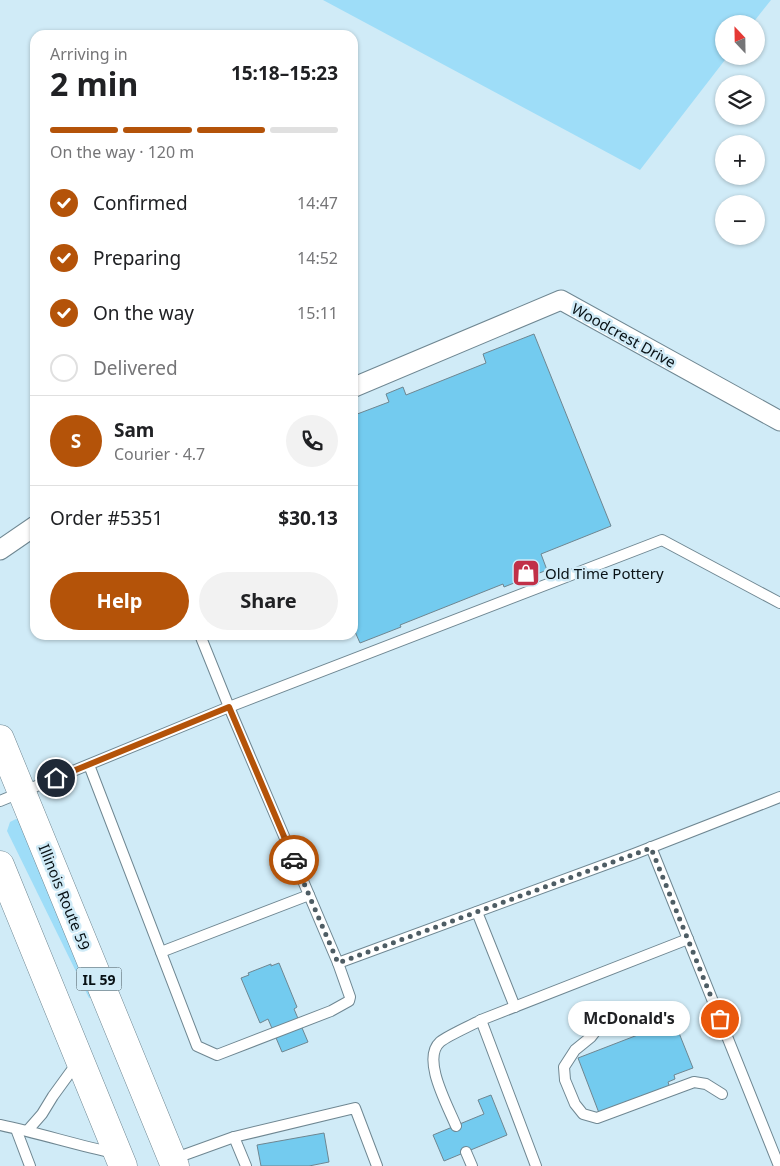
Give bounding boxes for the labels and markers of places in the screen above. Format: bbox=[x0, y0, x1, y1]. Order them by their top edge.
shop icon: Old Time Pottery bbox=[511, 558, 541, 588]
place label: Old Time Pottery bbox=[545, 563, 664, 583]
pin bbox=[35, 757, 77, 799]
pin bbox=[699, 998, 741, 1040]
callout: McDonald's bbox=[568, 1002, 690, 1036]

